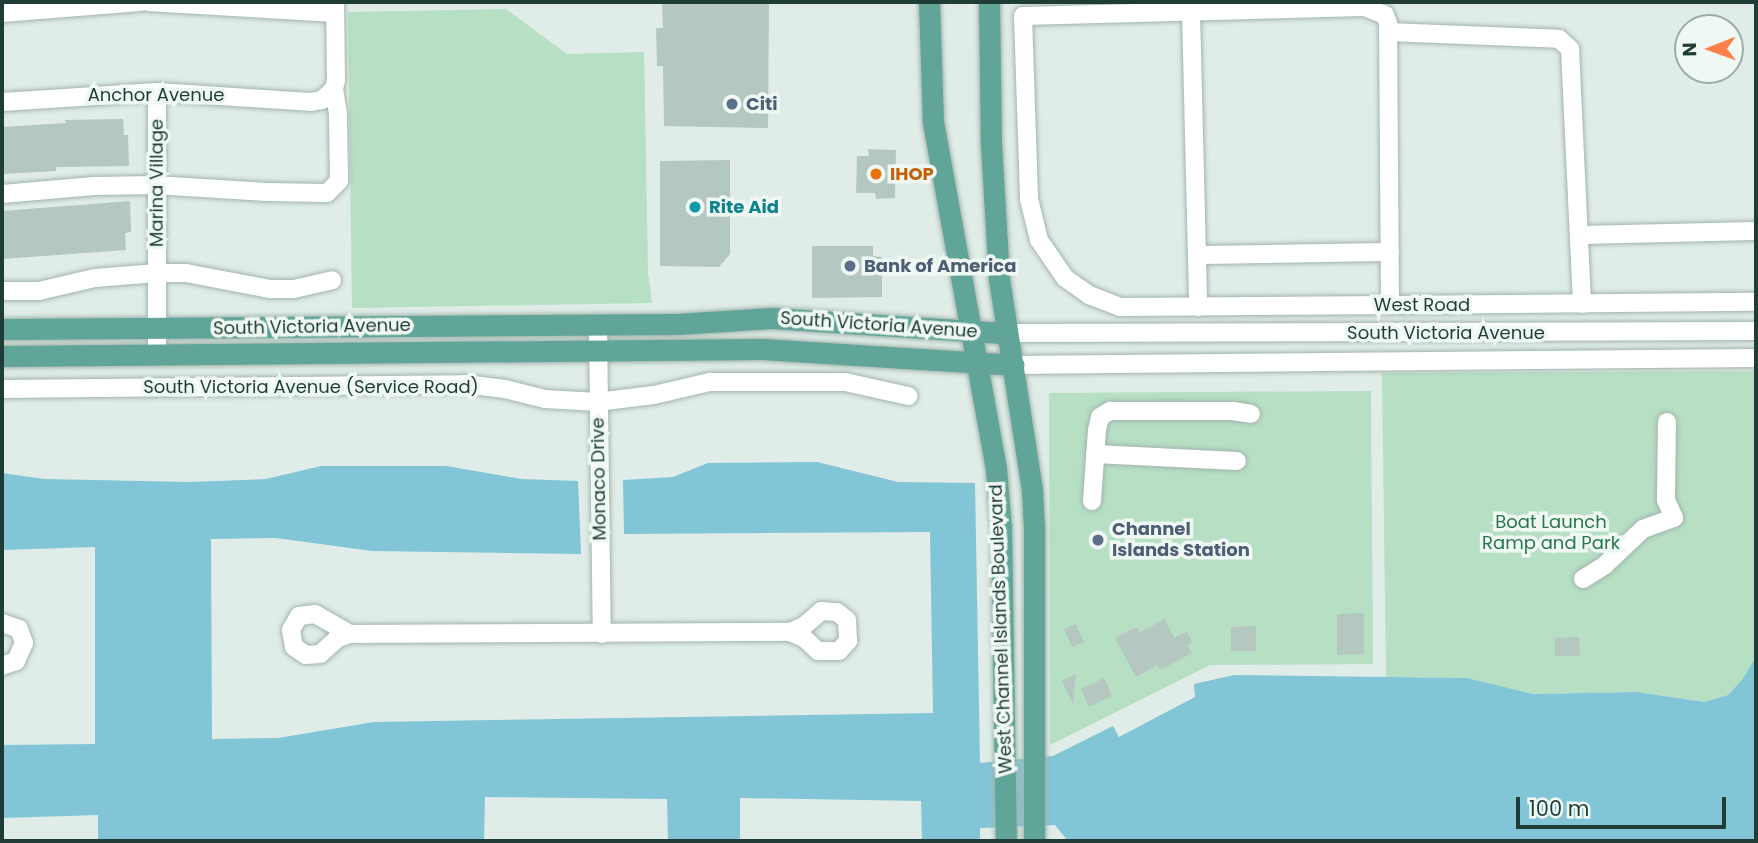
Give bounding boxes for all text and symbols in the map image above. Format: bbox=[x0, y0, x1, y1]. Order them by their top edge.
north arrow bbox=[1674, 14, 1744, 84]
text: N bbox=[1676, 42, 1703, 57]
street label: Anchor Avenue bbox=[88, 84, 224, 106]
place label: Citi bbox=[746, 93, 778, 115]
marker: Citi bbox=[724, 96, 740, 112]
street label: Marina Village bbox=[146, 119, 168, 247]
place label: IHOP bbox=[890, 163, 934, 185]
marker: IHOP bbox=[868, 166, 884, 182]
place label: Rite Aid bbox=[709, 196, 779, 218]
marker: Rite Aid bbox=[687, 199, 703, 215]
place label: Bank of America bbox=[864, 255, 1016, 277]
marker: Bank of America bbox=[842, 258, 858, 274]
street label: West Road bbox=[1374, 294, 1470, 316]
street label: South Victoria Avenue bbox=[780, 307, 978, 343]
street label: South Victoria Avenue bbox=[213, 314, 411, 340]
street label: South Victoria Avenue bbox=[1347, 322, 1545, 344]
street label: South Victoria Avenue (Service Road) bbox=[143, 376, 479, 398]
street label: Monaco Drive bbox=[587, 417, 611, 541]
street label: West Channel Islands Boulevard bbox=[985, 484, 1017, 774]
park label: Boat Launch Ramp and Park bbox=[1482, 512, 1620, 554]
place label: Channel Islands Station bbox=[1112, 519, 1250, 562]
marker: Channel Islands Station bbox=[1090, 532, 1106, 548]
scale bar bbox=[1520, 784, 1730, 828]
text: 100 m bbox=[1529, 794, 1589, 823]

